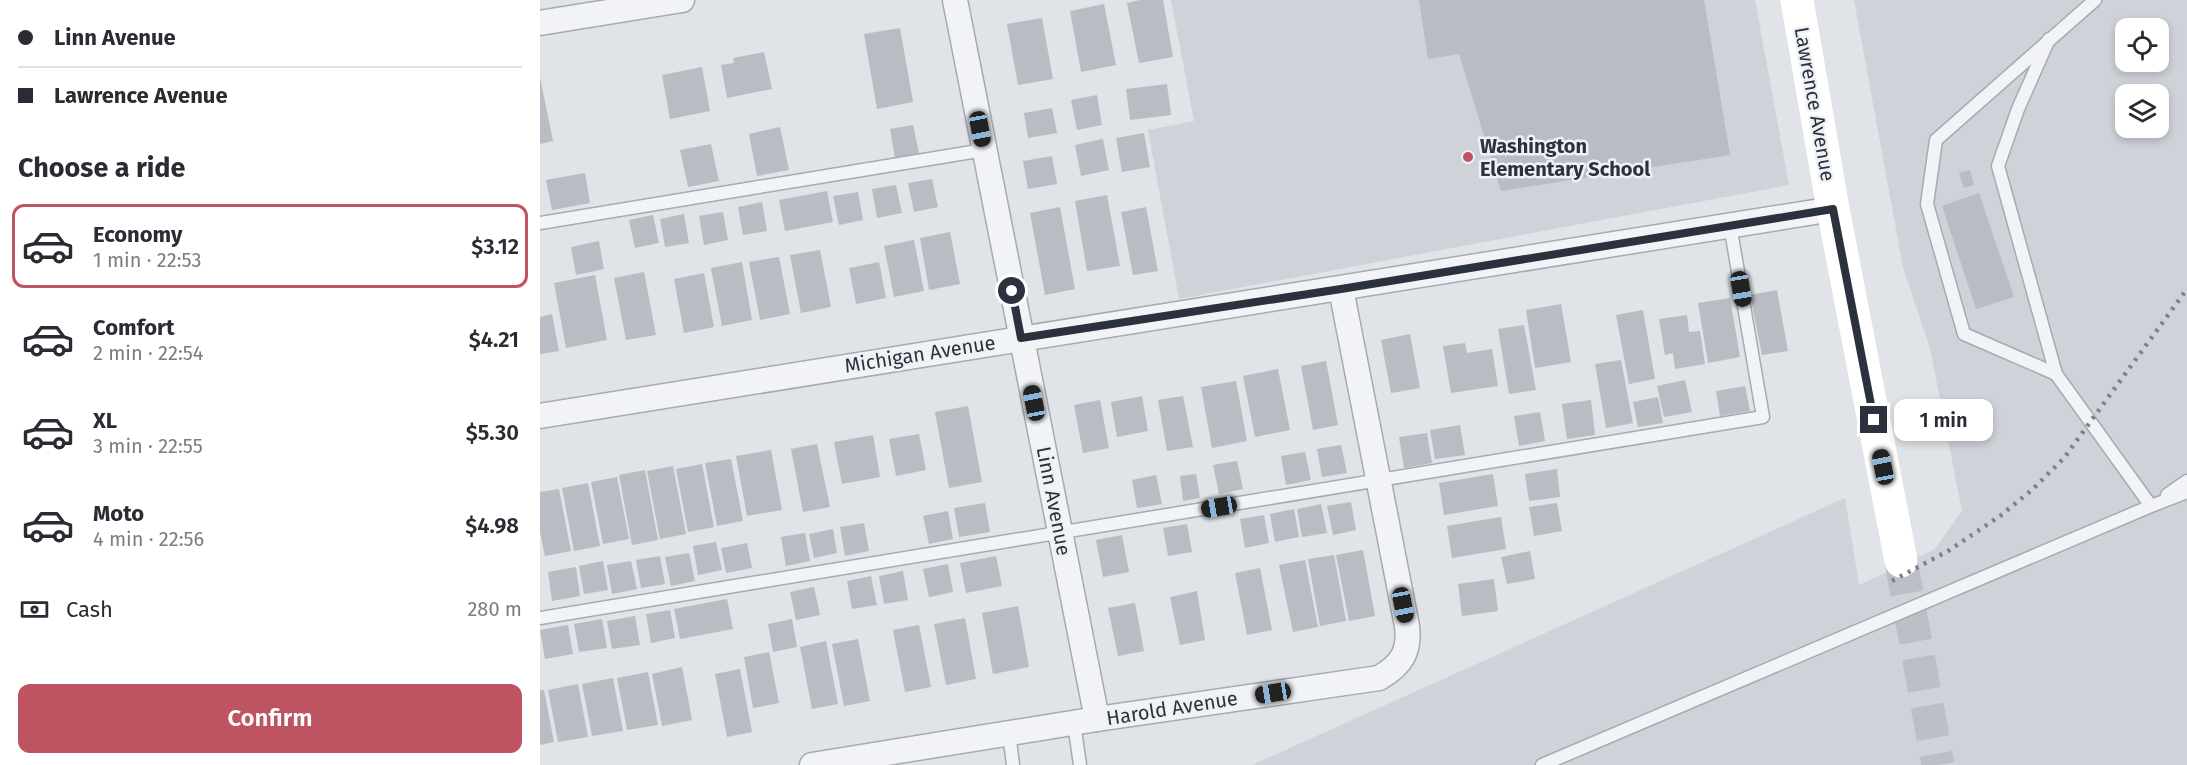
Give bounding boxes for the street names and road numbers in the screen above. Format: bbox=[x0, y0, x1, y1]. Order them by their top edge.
street label: Lawrence Avenue bbox=[1790, 25, 1840, 183]
street label: Michigan Avenue bbox=[843, 330, 997, 378]
street label: Linn Avenue bbox=[1032, 444, 1076, 558]
street label: Harold Avenue bbox=[1105, 686, 1239, 730]

